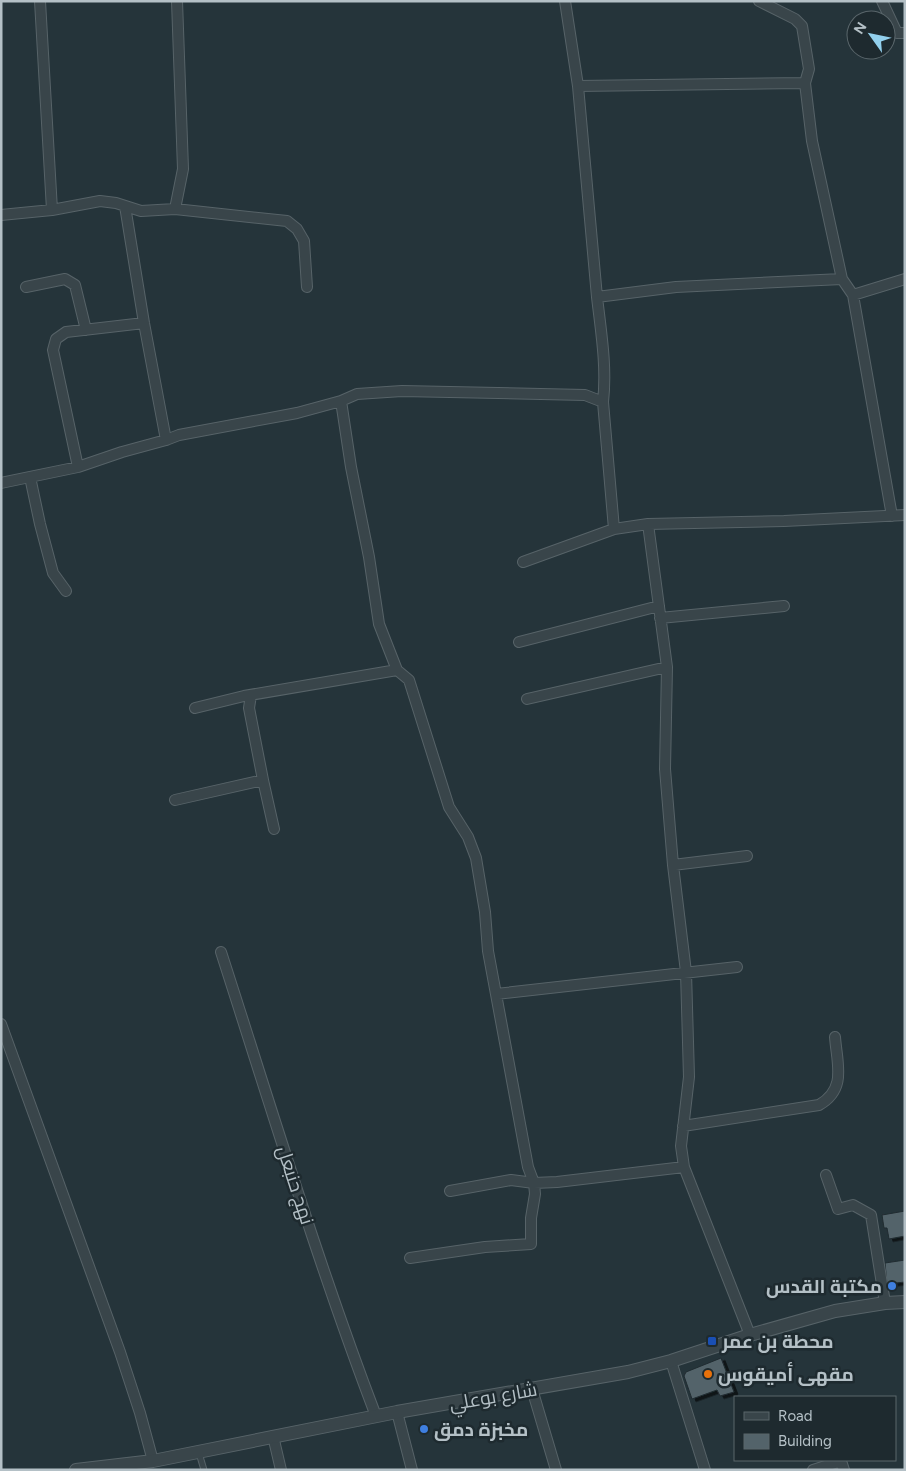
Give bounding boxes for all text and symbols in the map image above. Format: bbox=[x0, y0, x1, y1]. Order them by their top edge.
north arrow bbox=[846, 10, 896, 60]
text: N bbox=[850, 19, 871, 37]
street label: نهج حنبعل bbox=[270, 1143, 319, 1228]
place label: مكتبة القدس bbox=[766, 1275, 882, 1298]
marker: مكتبة القدس bbox=[886, 1280, 898, 1292]
place label: محطة بن عمر bbox=[721, 1330, 833, 1353]
marker: محطة بن عمر bbox=[706, 1335, 718, 1347]
place label: مقهى أميقوس bbox=[718, 1361, 854, 1386]
marker: مقهى أميقوس bbox=[702, 1368, 714, 1380]
street label: شارع بوعلي bbox=[447, 1377, 539, 1418]
legend bbox=[734, 1396, 896, 1461]
text: Road bbox=[778, 1407, 813, 1425]
place label: مخبزة دمق bbox=[434, 1418, 528, 1441]
marker: مخبزة دمق bbox=[418, 1423, 430, 1435]
text: Building bbox=[778, 1432, 832, 1450]

